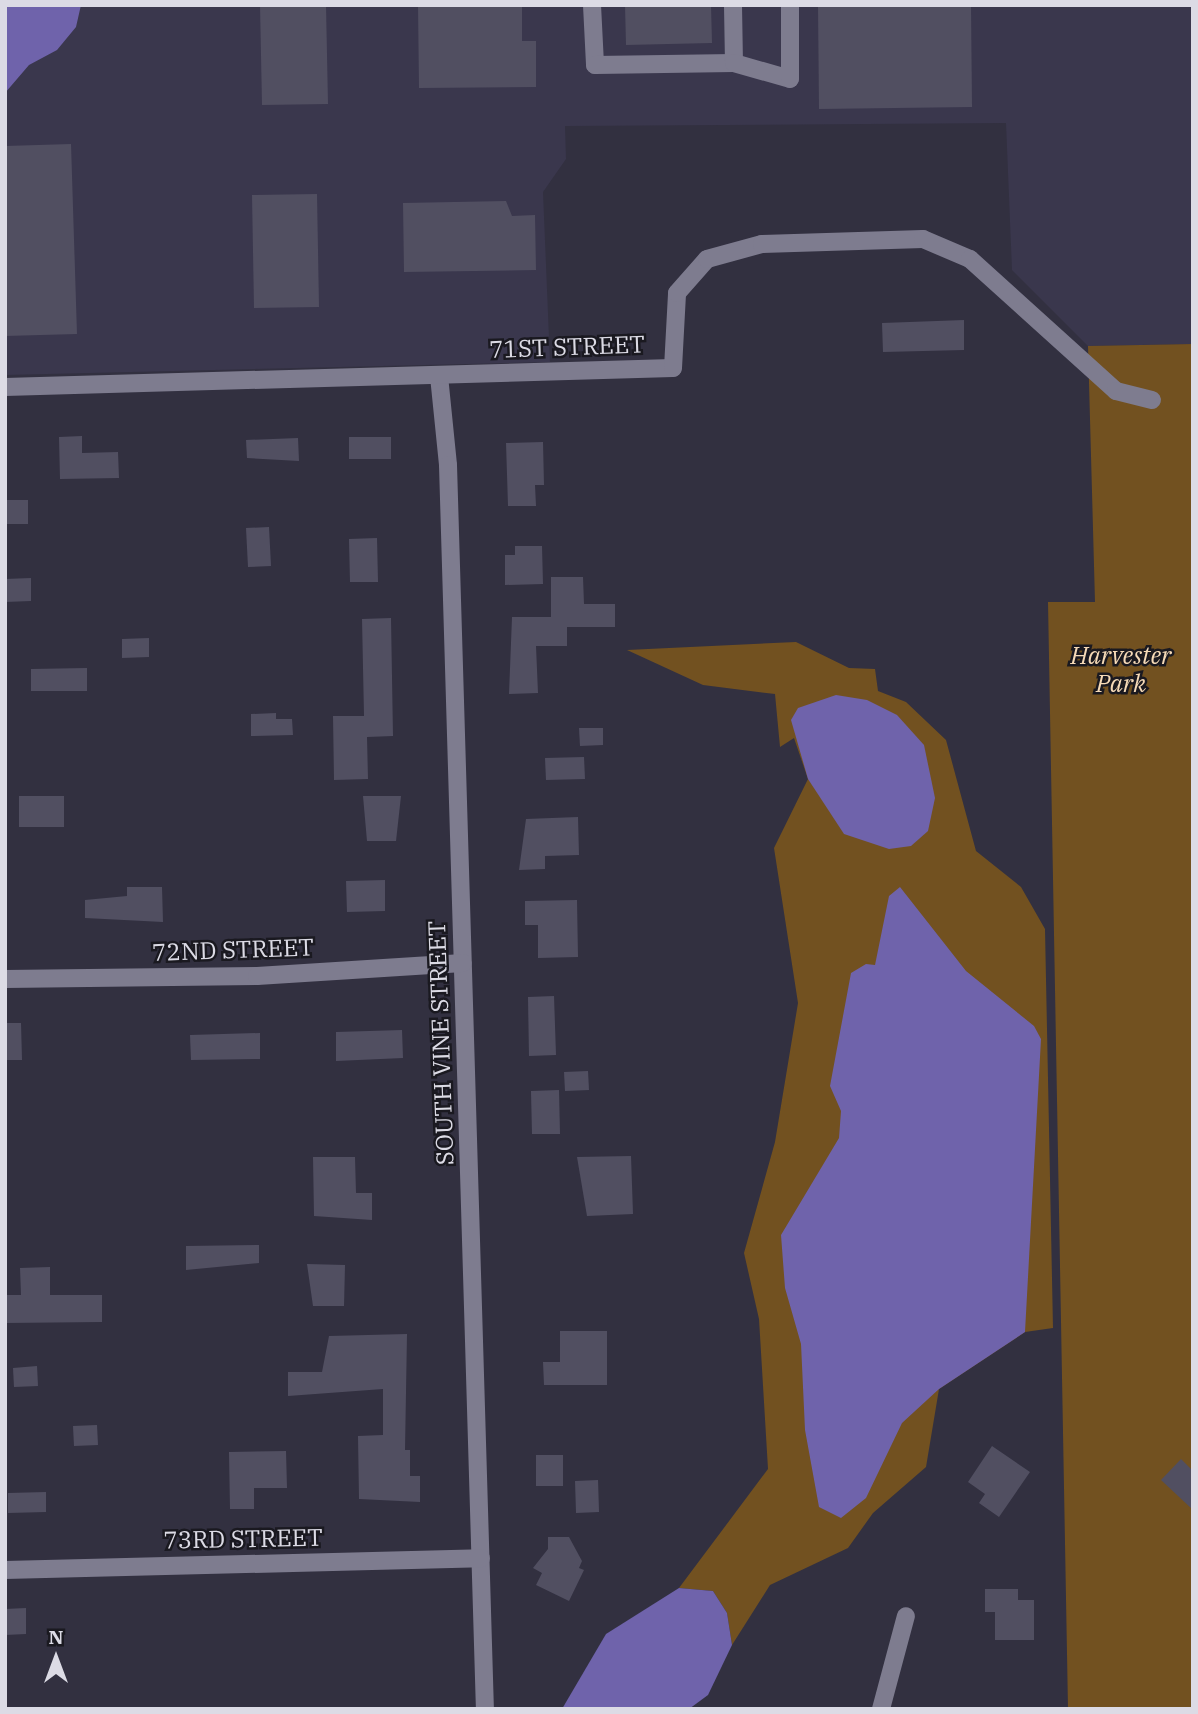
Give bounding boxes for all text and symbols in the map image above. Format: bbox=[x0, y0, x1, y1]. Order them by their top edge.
street label: 71ST STREET bbox=[489, 330, 645, 364]
park label: Harvester Park bbox=[1070, 642, 1172, 698]
street label: SOUTH VINE STREET bbox=[422, 920, 460, 1166]
street label: 72ND STREET bbox=[152, 933, 314, 967]
street label: 73RD STREET bbox=[163, 1523, 323, 1555]
north arrow bbox=[21, 1623, 91, 1693]
text: N bbox=[48, 1625, 64, 1649]

